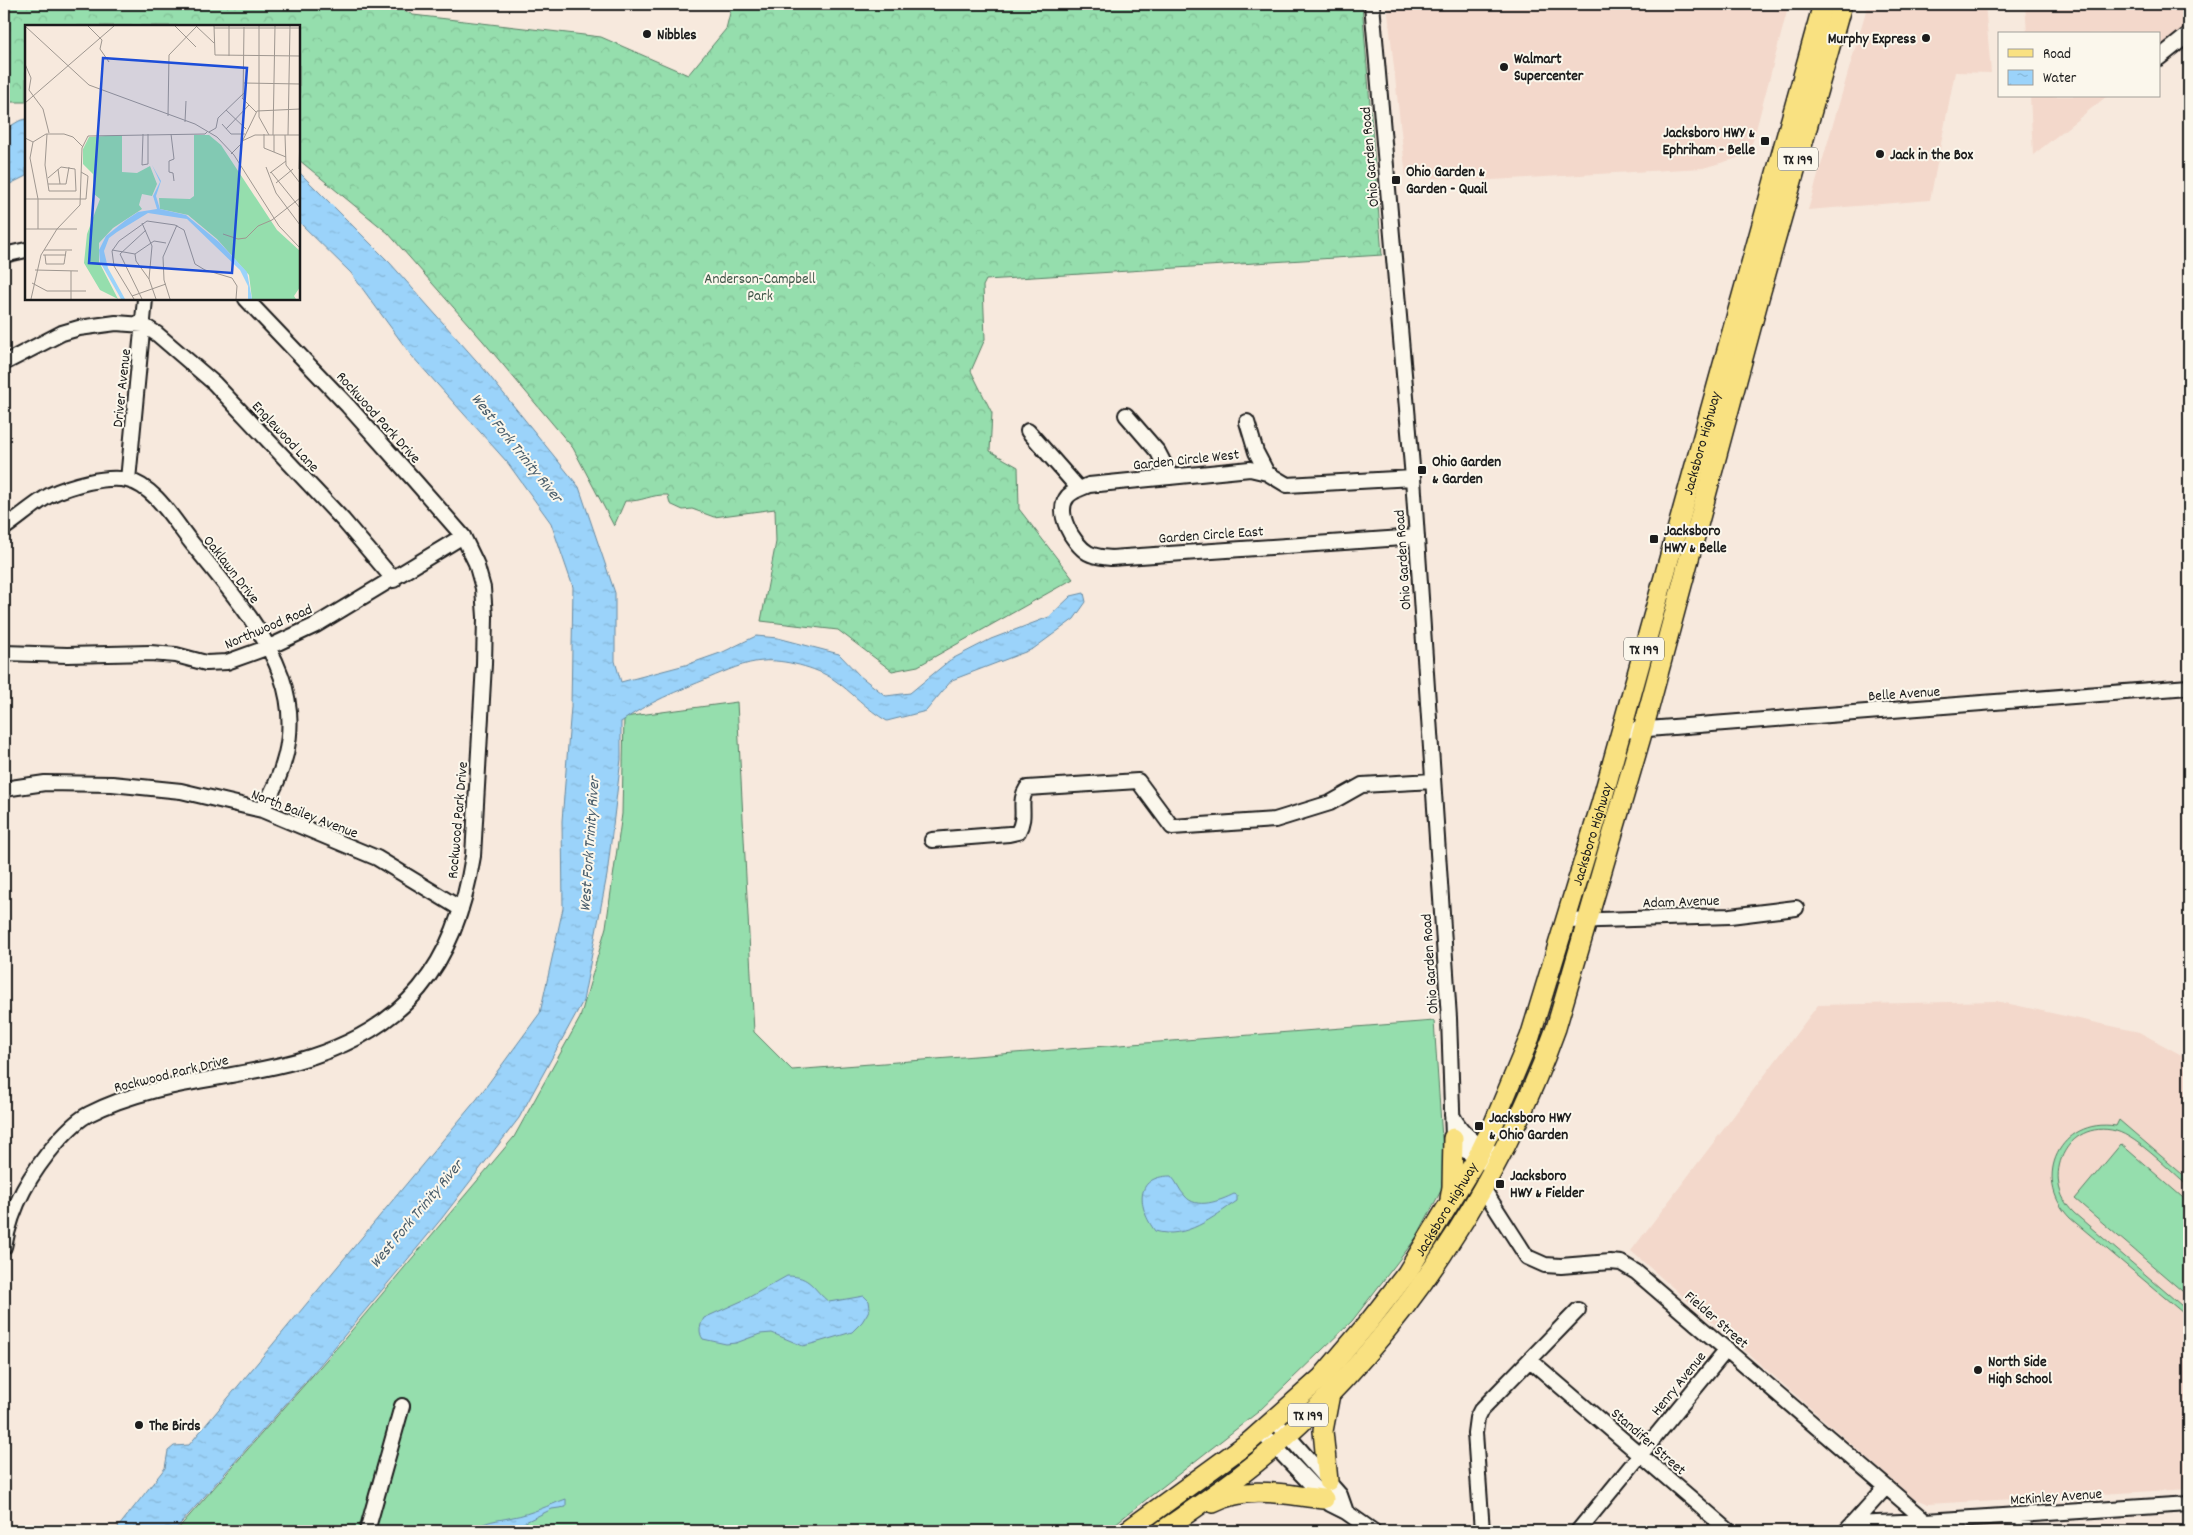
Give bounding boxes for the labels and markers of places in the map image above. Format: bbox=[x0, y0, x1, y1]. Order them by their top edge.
place label: Nibbles bbox=[657, 25, 697, 47]
marker: Nibbles bbox=[641, 28, 653, 40]
place label: Murphy Express bbox=[1828, 29, 1916, 51]
marker: Murphy Express bbox=[1920, 32, 1932, 44]
place label: Walmart Supercenter bbox=[1514, 49, 1584, 88]
marker: Walmart Supercenter bbox=[1498, 61, 1510, 73]
place label: Jacksboro HWY & Ephriham - Belle bbox=[1662, 123, 1755, 162]
marker: Jacksboro HWY & Ephriham - Belle bbox=[1759, 135, 1771, 147]
place label: Jack in the Box bbox=[1890, 145, 1973, 167]
marker: Jack in the Box bbox=[1874, 148, 1886, 160]
place label: Ohio Garden & Garden - Quail bbox=[1406, 162, 1488, 201]
marker: Ohio Garden & Garden - Quail bbox=[1390, 174, 1402, 186]
place label: Ohio Garden & Garden bbox=[1432, 452, 1501, 491]
marker: Ohio Garden & Garden bbox=[1416, 464, 1428, 476]
place label: Jacksboro HWY & Belle bbox=[1664, 521, 1727, 560]
marker: Jacksboro HWY & Belle bbox=[1648, 533, 1660, 545]
place label: Jacksboro HWY & Ohio Garden bbox=[1489, 1108, 1572, 1147]
marker: Jacksboro HWY & Ohio Garden bbox=[1473, 1120, 1485, 1132]
place label: Jacksboro HWY & Fielder bbox=[1510, 1166, 1584, 1205]
marker: Jacksboro HWY & Fielder bbox=[1494, 1178, 1506, 1190]
place label: North Side High School bbox=[1988, 1352, 2052, 1391]
marker: North Side High School bbox=[1972, 1364, 1984, 1376]
place label: The Birds bbox=[149, 1416, 201, 1438]
marker: The Birds bbox=[133, 1419, 145, 1431]

